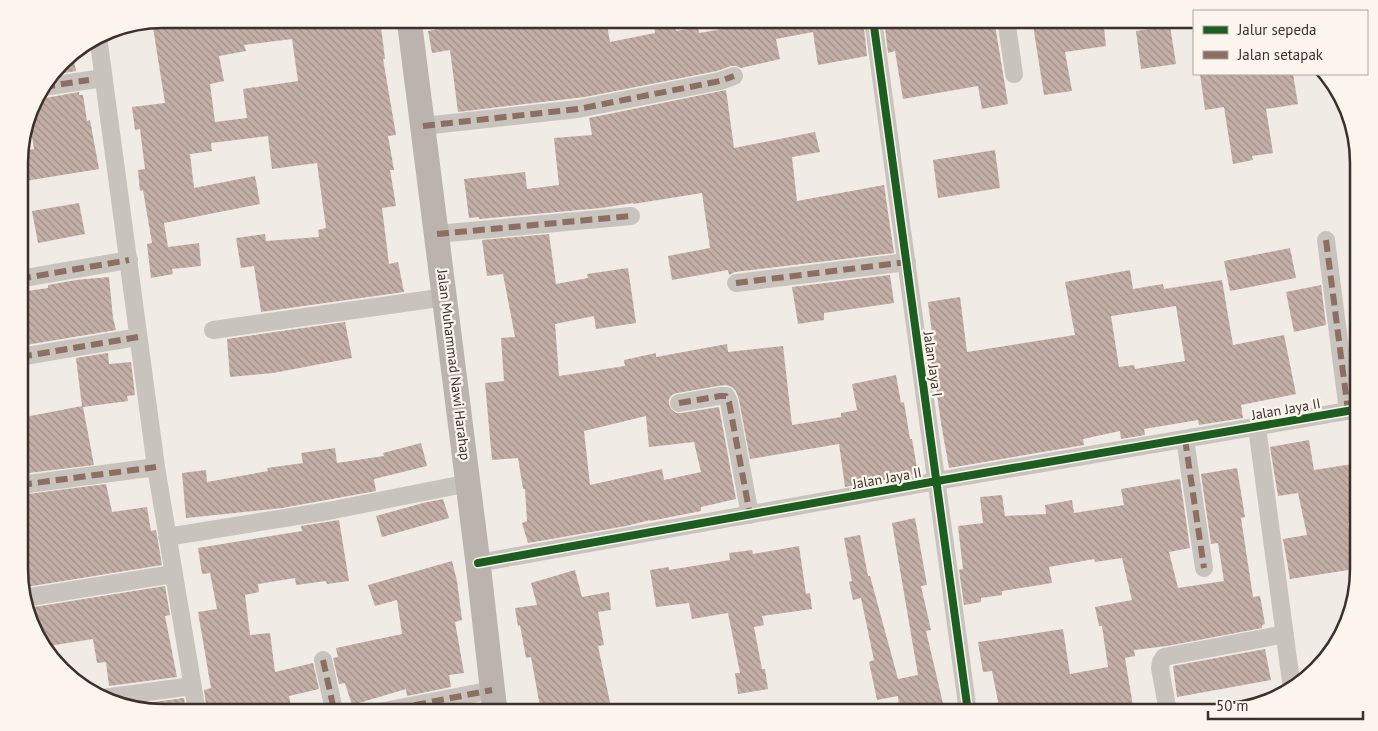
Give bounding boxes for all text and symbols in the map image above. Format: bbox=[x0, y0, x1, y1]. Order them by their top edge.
legend bbox=[1193, 10, 1368, 75]
text: Jalur sepeda bbox=[1237, 20, 1317, 39]
text: Jalan setapak bbox=[1237, 45, 1324, 64]
street label: Jalan Muhammad Nawi Harahap bbox=[433, 268, 475, 461]
street label: Jalan Jaya I bbox=[919, 329, 946, 398]
street label: Jalan Jaya II bbox=[1249, 394, 1322, 424]
street label: Jalan Jaya II bbox=[850, 463, 923, 493]
scale bar bbox=[1208, 688, 1363, 720]
text: 50 m bbox=[1216, 696, 1249, 715]

